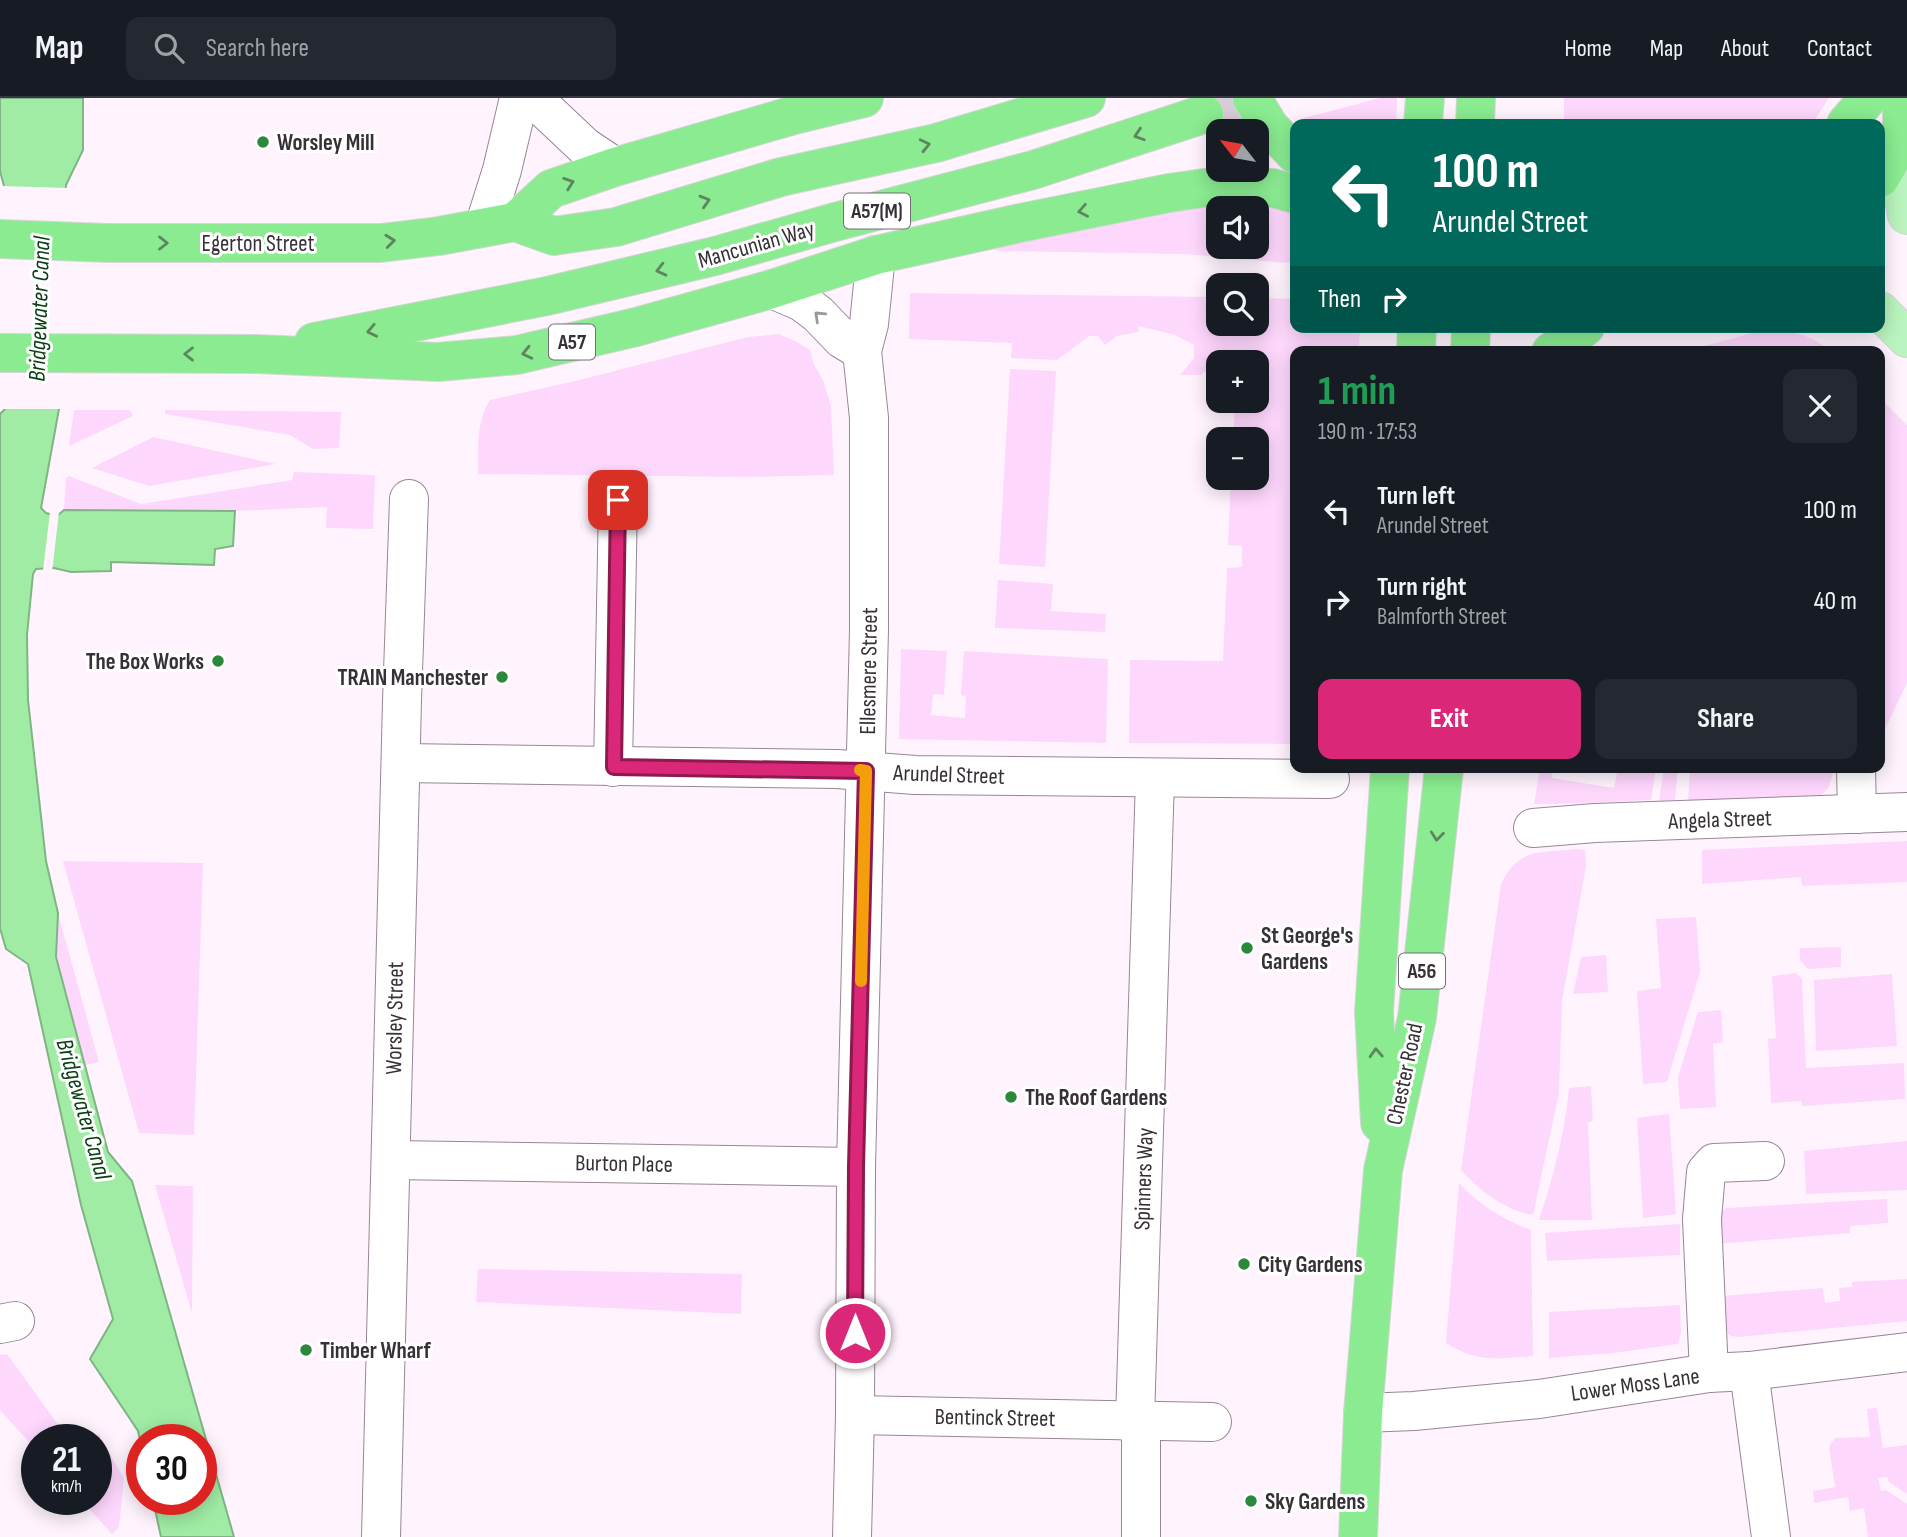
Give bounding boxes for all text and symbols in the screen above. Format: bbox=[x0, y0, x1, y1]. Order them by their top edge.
search box bbox=[126, 17, 616, 80]
text: Map bbox=[35, 28, 84, 68]
icon: search bbox=[150, 29, 188, 67]
text: Search here bbox=[206, 33, 309, 64]
text: Home bbox=[1564, 34, 1612, 63]
text: Map bbox=[1650, 34, 1683, 63]
text: About bbox=[1721, 34, 1769, 63]
text: Contact bbox=[1807, 34, 1872, 63]
north arrow bbox=[1206, 119, 1269, 182]
map controls bbox=[1206, 119, 1269, 490]
one-way arrow bbox=[1134, 127, 1146, 142]
place label: Worsley Mill bbox=[277, 129, 374, 157]
marker: Worsley Mill bbox=[255, 134, 271, 150]
one-way arrow bbox=[919, 139, 931, 153]
text: 100 m bbox=[1433, 143, 1539, 202]
icon: left bbox=[1318, 147, 1409, 238]
one-way arrow bbox=[563, 177, 575, 191]
road number: A57(M) bbox=[844, 194, 910, 228]
one-way arrow bbox=[698, 195, 710, 209]
button: sound bbox=[1206, 196, 1269, 259]
one-way arrow bbox=[1077, 202, 1089, 217]
text: Arundel Street bbox=[1433, 203, 1588, 242]
street label: Mancunian Way bbox=[695, 215, 818, 275]
street label: Egerton Street bbox=[201, 230, 315, 258]
one-way arrow bbox=[384, 234, 396, 249]
water label: Bridgewater Canal bbox=[22, 235, 57, 382]
one-way arrow bbox=[158, 235, 169, 251]
one-way arrow bbox=[655, 262, 667, 276]
button: search bbox=[1206, 273, 1269, 336]
icon: right bbox=[1375, 280, 1413, 318]
text: Then bbox=[1318, 284, 1361, 315]
one-way arrow bbox=[814, 312, 827, 325]
one-way arrow bbox=[366, 322, 378, 337]
road number: A57 bbox=[549, 324, 595, 360]
one-way arrow bbox=[521, 344, 533, 359]
one-way arrow bbox=[183, 346, 194, 362]
button: + bbox=[1206, 350, 1269, 413]
text: 1 min bbox=[1318, 366, 1396, 417]
button: close bbox=[1783, 369, 1857, 443]
text: 190 m · 17:53 bbox=[1318, 418, 1417, 446]
button: − bbox=[1206, 427, 1269, 490]
pin bbox=[588, 470, 648, 530]
icon: arrive bbox=[599, 481, 637, 519]
text: Turn left bbox=[1377, 481, 1455, 512]
icon: left bbox=[1318, 492, 1356, 530]
text: 100 m bbox=[1804, 495, 1857, 526]
text: Arundel Street bbox=[1377, 512, 1489, 540]
text: Turn right bbox=[1377, 572, 1466, 603]
icon: right bbox=[1318, 583, 1356, 621]
text: 40 m bbox=[1814, 586, 1857, 617]
text: Balmforth Street bbox=[1377, 603, 1507, 631]
street label: Ellesmere Street bbox=[854, 607, 884, 735]
place label: The Box Works bbox=[86, 648, 204, 676]
marker: The Box Works bbox=[210, 653, 226, 669]
place label: TRAIN Manchester bbox=[338, 664, 488, 692]
marker: TRAIN Manchester bbox=[494, 669, 510, 685]
button: Exit bbox=[1318, 679, 1581, 759]
button: Share bbox=[1595, 679, 1857, 759]
street label: Arundel Street bbox=[892, 759, 1005, 791]
street label: Angela Street bbox=[1667, 804, 1772, 836]
one-way arrow bbox=[1429, 830, 1444, 842]
place label: St George's Gardens bbox=[1261, 922, 1354, 976]
marker: St George's Gardens bbox=[1239, 940, 1255, 956]
road number: A56 bbox=[1399, 954, 1445, 988]
street label: Worsley Street bbox=[380, 961, 410, 1075]
street label: Chester Road bbox=[1381, 1021, 1429, 1128]
water label: Bridgewater Canal bbox=[50, 1035, 118, 1184]
one-way arrow bbox=[1369, 1048, 1384, 1059]
place label: The Roof Gardens bbox=[1025, 1084, 1168, 1112]
marker: The Roof Gardens bbox=[1003, 1089, 1019, 1105]
street label: Spinners Way bbox=[1128, 1127, 1160, 1231]
street label: Burton Place bbox=[575, 1149, 673, 1179]
place label: City Gardens bbox=[1258, 1251, 1363, 1279]
marker: City Gardens bbox=[1236, 1256, 1252, 1272]
position arrow bbox=[818, 1296, 892, 1370]
place label: Timber Wharf bbox=[320, 1337, 432, 1365]
marker: Timber Wharf bbox=[298, 1342, 314, 1358]
street label: Lower Moss Lane bbox=[1569, 1362, 1701, 1408]
street label: Bentinck Street bbox=[934, 1403, 1056, 1433]
speed limit sign: 30 bbox=[126, 1424, 217, 1515]
text: 21 bbox=[52, 1439, 81, 1482]
text: km/h bbox=[51, 1476, 82, 1497]
place label: Sky Gardens bbox=[1265, 1488, 1366, 1516]
marker: Sky Gardens bbox=[1243, 1493, 1259, 1509]

